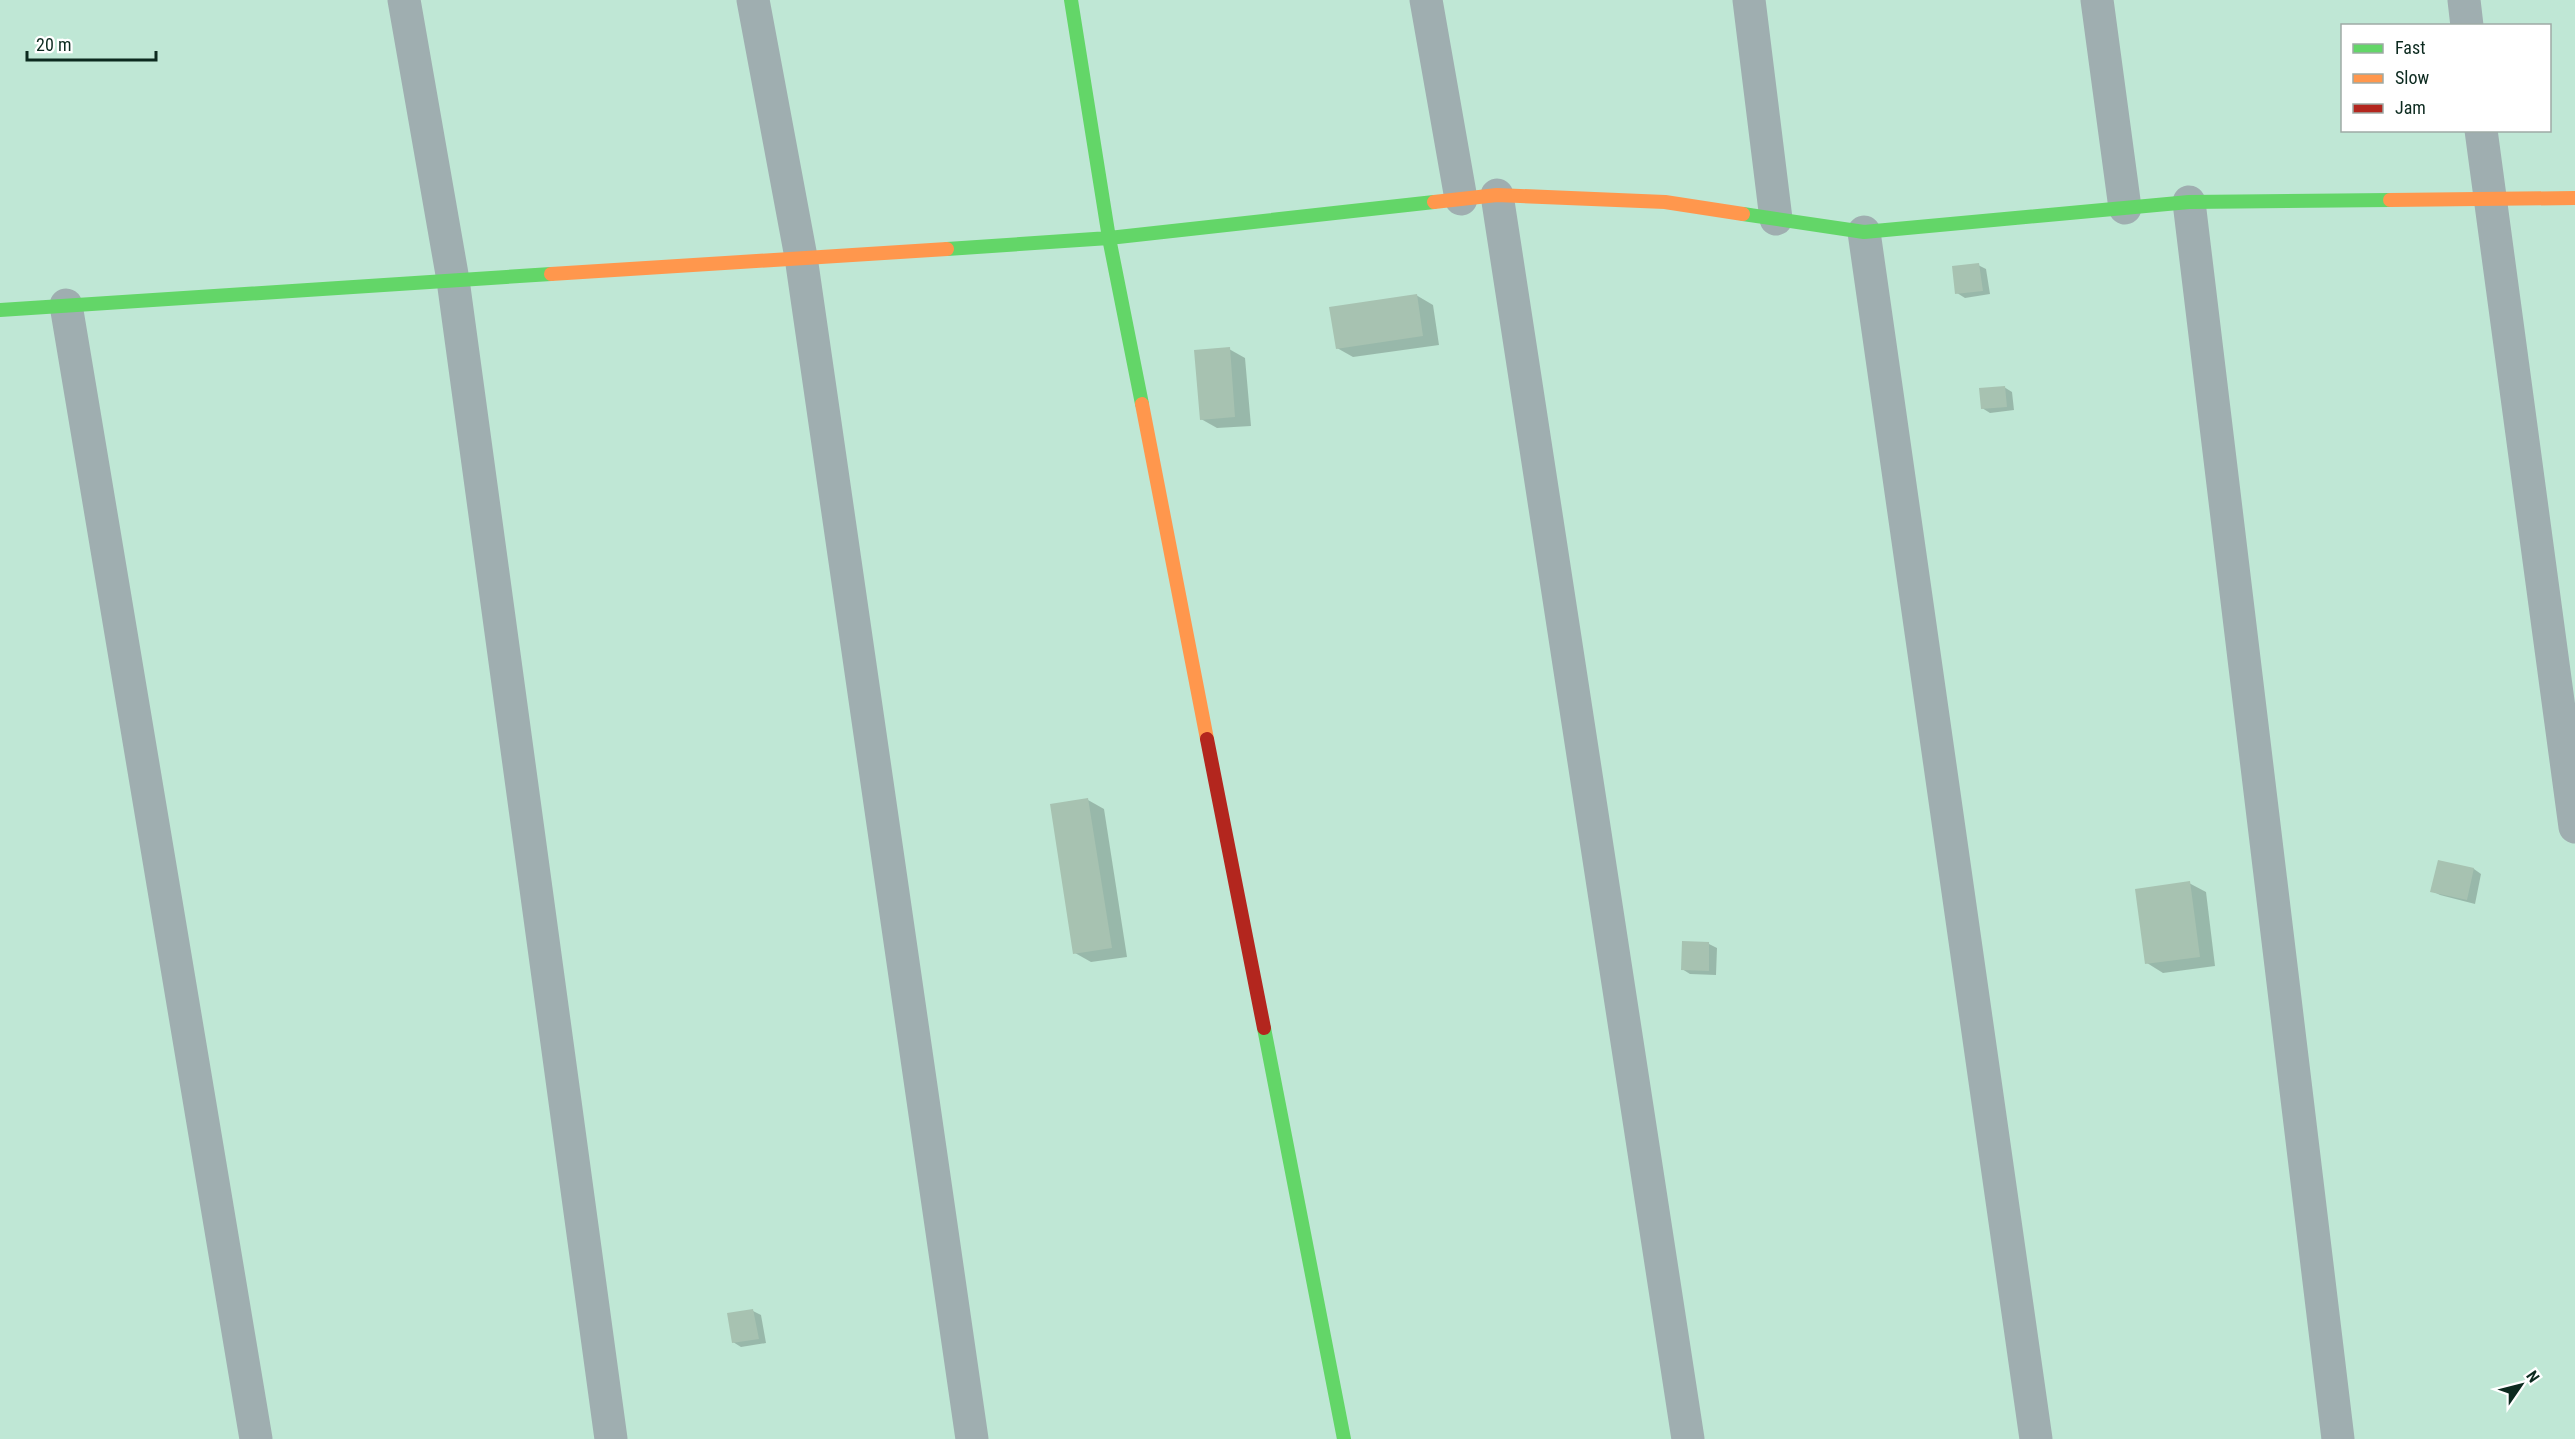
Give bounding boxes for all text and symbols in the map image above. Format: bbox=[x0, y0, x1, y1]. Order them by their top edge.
scale bar bbox=[27, 24, 156, 62]
legend bbox=[2341, 24, 2551, 132]
text: 20 m bbox=[36, 34, 71, 55]
text: Fast bbox=[2395, 37, 2426, 58]
text: Slow bbox=[2395, 67, 2430, 88]
text: Jam bbox=[2395, 97, 2426, 118]
north arrow bbox=[2491, 1355, 2551, 1415]
text: N bbox=[2522, 1367, 2543, 1386]

